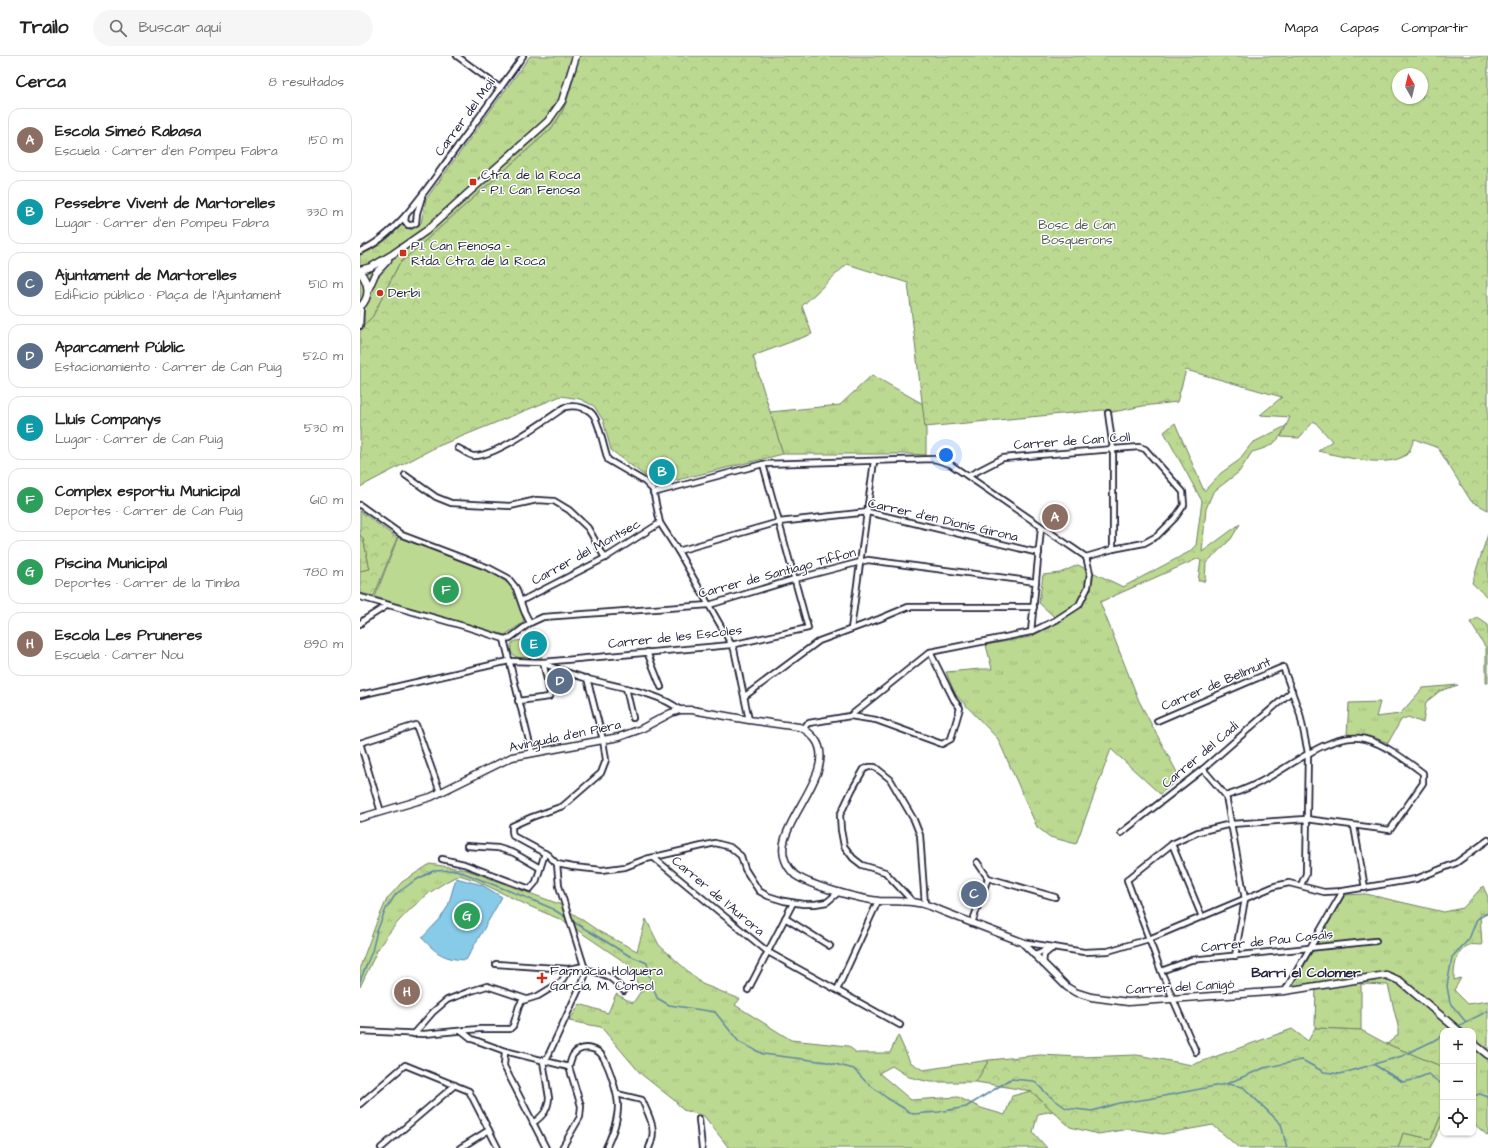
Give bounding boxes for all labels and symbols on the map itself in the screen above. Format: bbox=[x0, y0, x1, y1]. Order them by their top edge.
north arrow bbox=[1392, 68, 1428, 104]
street label: Carrer del Molí bbox=[431, 74, 500, 160]
place label: Ctra. de la Roca - P.I. Can Fenosa bbox=[481, 166, 581, 199]
marker: Ctra. de la Roca - P.I. Can Fenosa bbox=[468, 177, 478, 187]
park label: Bosc de Can Bosquerons bbox=[1038, 216, 1116, 249]
place label: P.I. Can Fenosa - Rtda. Ctra. de la Roca bbox=[411, 237, 546, 270]
marker: P.I. Can Fenosa - Rtda. Ctra. de la Roca bbox=[398, 248, 408, 258]
place label: Derbi bbox=[388, 284, 420, 302]
marker: Derbi bbox=[375, 288, 385, 298]
street label: Carrer de Can Coll bbox=[1013, 428, 1131, 454]
your location bbox=[936, 445, 956, 465]
pin: B bbox=[649, 457, 675, 487]
street label: Carrer d'en Dionís Girona bbox=[866, 494, 1020, 546]
pin: A bbox=[1042, 502, 1068, 532]
street label: Carrer del Montsec bbox=[528, 515, 644, 589]
street label: Carrer de Santiago Tiffon bbox=[696, 543, 858, 604]
pin: F bbox=[433, 575, 459, 605]
street label: Carrer de les Escoles bbox=[607, 621, 743, 653]
pin: E bbox=[521, 629, 547, 659]
street label: Carrer de Bellmunt bbox=[1158, 653, 1274, 715]
pin: D bbox=[547, 666, 573, 696]
street label: Avinguda d'en Piera bbox=[507, 715, 623, 758]
street label: Carrer del Cadí bbox=[1158, 718, 1242, 792]
street label: Carrer de l'Aurora bbox=[668, 852, 768, 940]
pin: C bbox=[961, 879, 987, 909]
pin: G bbox=[454, 901, 480, 931]
street label: Carrer de Pau Casals bbox=[1200, 925, 1334, 957]
place label: Farmàcia Holguera García, M. Consol bbox=[550, 962, 663, 995]
district label: Barri el Colomer bbox=[1251, 963, 1361, 983]
marker: Farmàcia Holguera García, M. Consol bbox=[537, 973, 547, 983]
street label: Carrer del Canigó bbox=[1125, 975, 1236, 1000]
pin: H bbox=[394, 977, 420, 1007]

